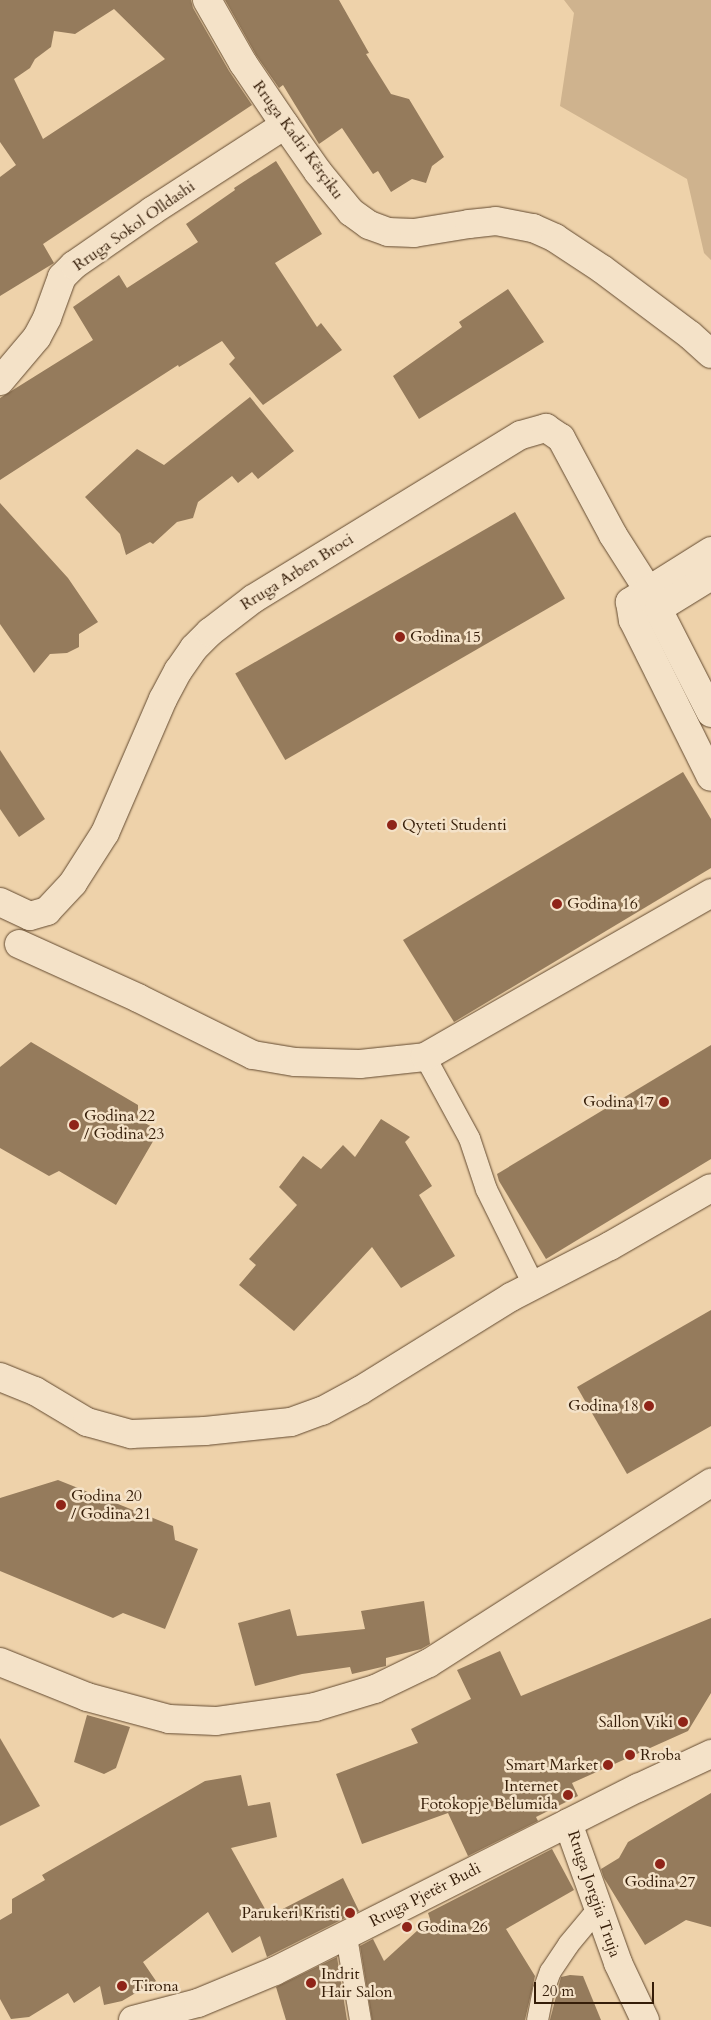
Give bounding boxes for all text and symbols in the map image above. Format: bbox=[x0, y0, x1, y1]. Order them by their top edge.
street label: Rruga Kadri Kërçiku bbox=[249, 77, 347, 203]
street label: Rruga Sokol Olldashi bbox=[69, 177, 199, 275]
street label: Rruga Arben Broci bbox=[237, 530, 357, 614]
place label: Godina 15 bbox=[410, 627, 481, 647]
marker: Godina 15 bbox=[394, 631, 406, 643]
place label: Qyteti Studenti bbox=[402, 815, 507, 835]
marker: Qyteti Studenti bbox=[386, 819, 398, 831]
place label: Godina 16 bbox=[567, 894, 638, 914]
marker: Godina 16 bbox=[551, 898, 563, 910]
place label: Godina 17 bbox=[583, 1092, 654, 1112]
marker: Godina 17 bbox=[658, 1096, 670, 1108]
place label: Godina 22 / Godina 23 bbox=[84, 1106, 165, 1144]
marker: Godina 22 / Godina 23 bbox=[68, 1119, 80, 1131]
place label: Godina 18 bbox=[568, 1396, 639, 1416]
marker: Godina 18 bbox=[643, 1400, 655, 1412]
place label: Godina 20 / Godina 21 bbox=[71, 1486, 152, 1524]
marker: Godina 20 / Godina 21 bbox=[55, 1499, 67, 1511]
place label: Sallon Viki bbox=[599, 1712, 673, 1732]
marker: Sallon Viki bbox=[677, 1716, 689, 1728]
place label: Rroba bbox=[640, 1745, 681, 1765]
marker: Rroba bbox=[624, 1749, 636, 1761]
place label: Smart Market bbox=[506, 1755, 598, 1775]
marker: Smart Market bbox=[602, 1759, 614, 1771]
place label: Internet Fotokopje Belumida bbox=[420, 1776, 558, 1814]
marker: Internet Fotokopje Belumida bbox=[562, 1789, 574, 1801]
street label: Rruga Jorgjia Truja bbox=[563, 1828, 625, 1960]
marker: Godina 27 bbox=[654, 1858, 666, 1870]
street label: Rruga Pjetër Budi bbox=[366, 1859, 484, 1931]
place label: Godina 27 bbox=[624, 1872, 696, 1892]
place label: Parukeri Kristi bbox=[241, 1903, 340, 1923]
marker: Parukeri Kristi bbox=[344, 1907, 356, 1919]
place label: Godina 26 bbox=[417, 1917, 488, 1937]
marker: Godina 26 bbox=[401, 1921, 413, 1933]
place label: Indrit Hair Salon bbox=[321, 1964, 393, 2002]
scale bar bbox=[536, 1972, 656, 2004]
place label: Tirona bbox=[132, 1976, 179, 1996]
marker: Indrit Hair Salon bbox=[305, 1977, 317, 1989]
marker: Tirona bbox=[116, 1980, 128, 1992]
text: 20 m bbox=[542, 1981, 574, 2001]

